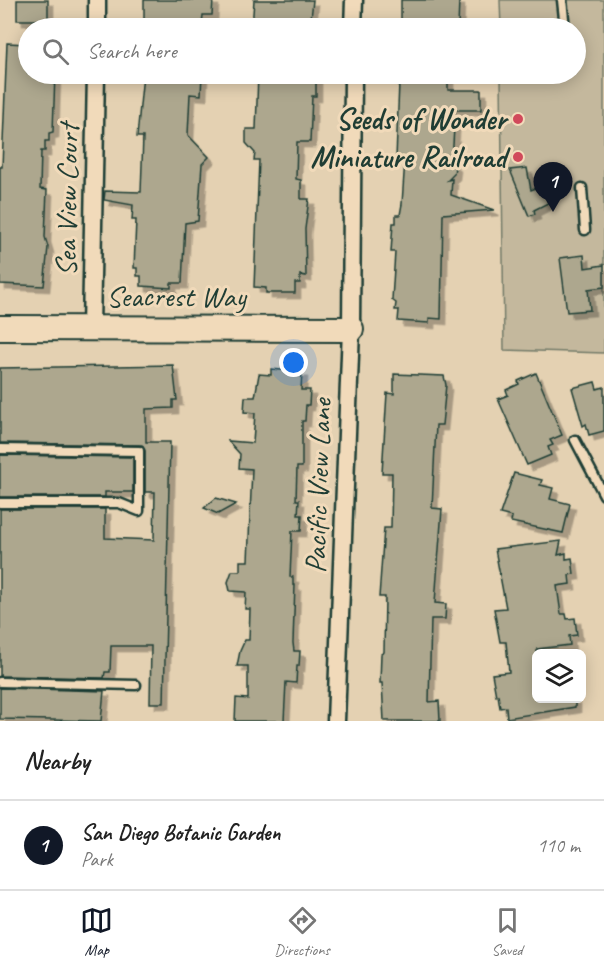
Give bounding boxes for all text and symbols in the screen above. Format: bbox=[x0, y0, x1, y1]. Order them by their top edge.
search box bbox=[18, 18, 586, 84]
icon: search bbox=[39, 35, 72, 68]
text: Search here bbox=[87, 37, 177, 65]
place label: Seeds of Wonder bbox=[336, 100, 509, 138]
marker: Seeds of Wonder bbox=[511, 112, 525, 126]
street label: Sea View Court bbox=[47, 119, 87, 277]
place label: Miniature Railroad bbox=[311, 138, 511, 176]
marker: Miniature Railroad bbox=[511, 150, 525, 164]
pin: 1 bbox=[534, 162, 572, 212]
street label: Seacrest Way bbox=[106, 277, 247, 315]
your location bbox=[279, 348, 308, 377]
street label: Pacific View Lane bbox=[296, 396, 340, 574]
map controls bbox=[532, 649, 586, 703]
button: layers bbox=[532, 649, 586, 703]
text: Nearby bbox=[24, 744, 89, 777]
text: San Diego Botanic Garden bbox=[81, 819, 280, 847]
text: 1 bbox=[39, 833, 48, 858]
text: 110 m bbox=[537, 833, 580, 858]
text: Park bbox=[81, 847, 113, 872]
tab: Map bbox=[80, 904, 113, 960]
tab: Directions bbox=[274, 904, 330, 960]
tab: Saved bbox=[491, 904, 524, 960]

